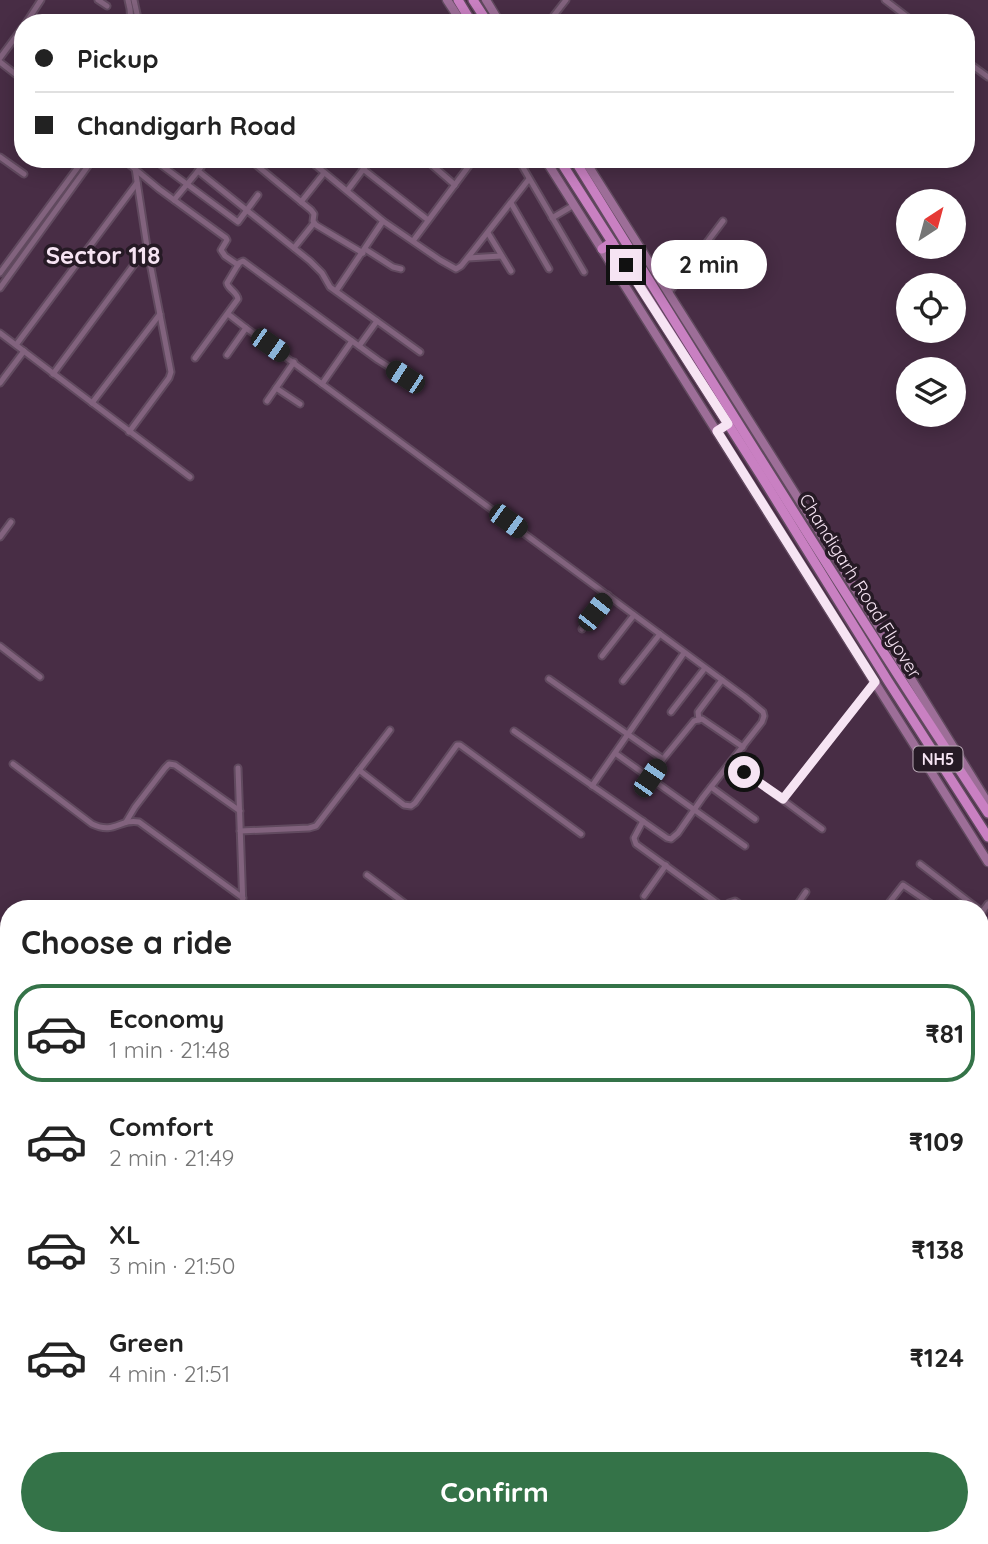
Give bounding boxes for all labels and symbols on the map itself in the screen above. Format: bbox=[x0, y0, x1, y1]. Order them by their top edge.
north arrow bbox=[896, 189, 966, 259]
district label: Sector 118 bbox=[46, 240, 160, 270]
callout: 2 min bbox=[650, 240, 766, 290]
route end bbox=[610, 249, 642, 281]
car bbox=[247, 324, 294, 366]
car bbox=[382, 357, 429, 397]
street label: Chandigarh Road Flyover bbox=[794, 489, 927, 682]
car bbox=[485, 500, 532, 542]
car bbox=[574, 589, 617, 635]
road number: NH5 bbox=[914, 746, 962, 772]
car bbox=[630, 755, 671, 801]
route start bbox=[728, 756, 760, 788]

